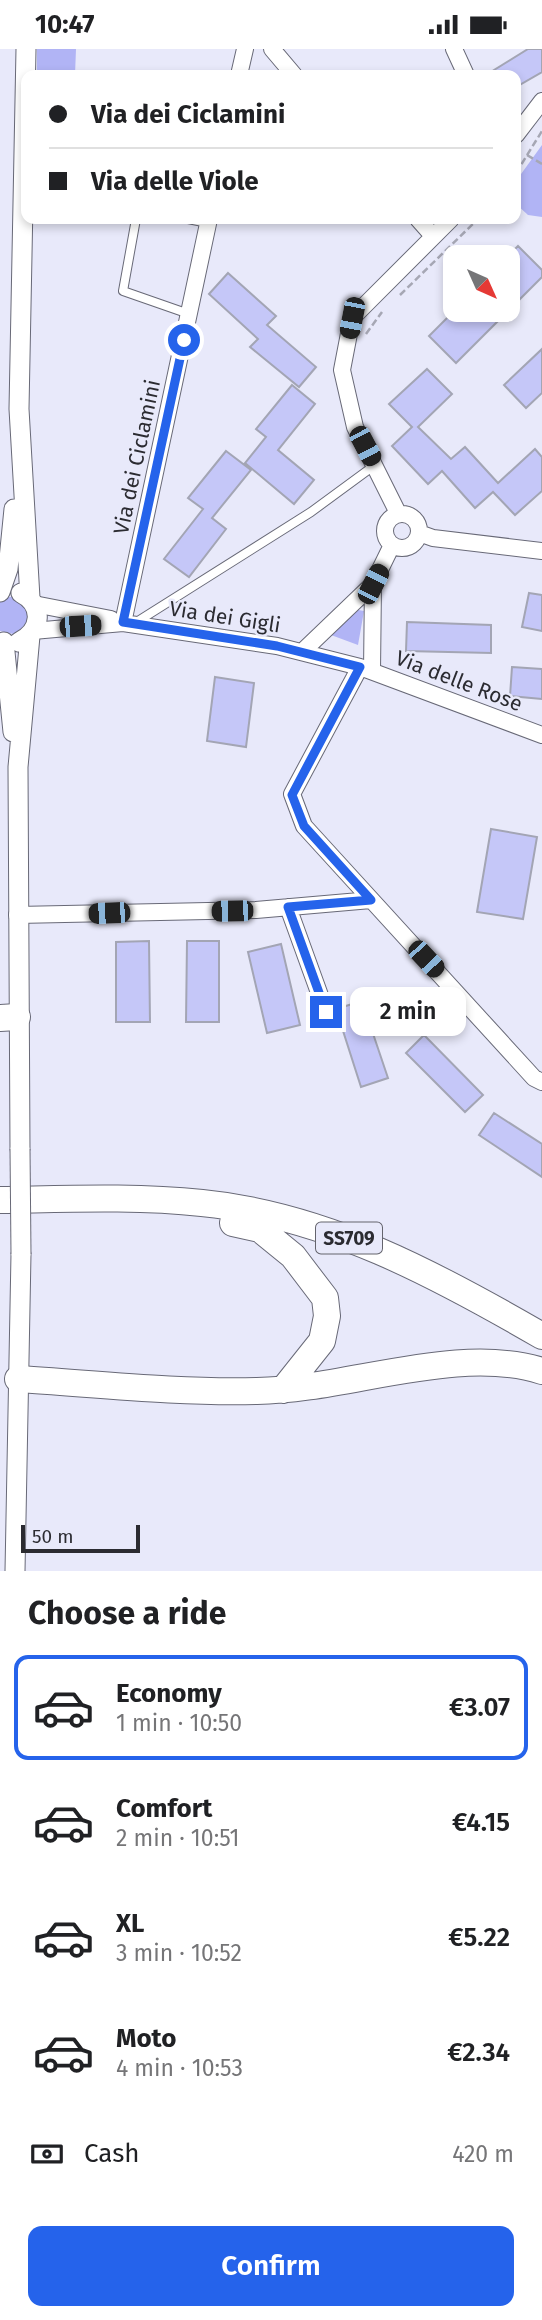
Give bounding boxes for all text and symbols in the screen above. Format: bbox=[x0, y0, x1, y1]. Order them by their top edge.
text: 10:47 bbox=[35, 9, 95, 40]
text: Via dei Ciclamini bbox=[91, 99, 285, 130]
text: Via delle Viole bbox=[91, 166, 259, 197]
north arrow bbox=[443, 245, 520, 322]
map controls bbox=[443, 245, 520, 322]
car bbox=[338, 295, 367, 341]
route start bbox=[168, 324, 200, 356]
street label: Via dei Ciclamini bbox=[108, 377, 166, 537]
car bbox=[346, 423, 385, 469]
car bbox=[355, 561, 392, 607]
street label: Via dei Gigli bbox=[168, 595, 282, 639]
car bbox=[59, 614, 102, 638]
street label: Via delle Rose bbox=[392, 645, 526, 717]
car bbox=[211, 900, 254, 922]
car bbox=[88, 902, 131, 924]
car bbox=[404, 936, 449, 982]
callout: 2 min bbox=[350, 988, 466, 1037]
route end bbox=[310, 996, 342, 1028]
text: 2 min bbox=[380, 997, 436, 1025]
road number: SS709 bbox=[316, 1223, 382, 1253]
scale bar bbox=[21, 1522, 140, 1554]
text: 50 m bbox=[32, 1525, 73, 1548]
text: Choose a ride bbox=[28, 1594, 226, 1632]
icon: car bbox=[32, 1676, 95, 1739]
text: Economy bbox=[116, 1678, 222, 1709]
text: €3.07 bbox=[449, 1692, 510, 1723]
text: 1 min · 10:50 bbox=[116, 1709, 242, 1737]
icon: car bbox=[32, 1791, 95, 1854]
text: Comfort bbox=[116, 1793, 212, 1824]
text: €4.15 bbox=[452, 1807, 510, 1838]
text: 2 min · 10:51 bbox=[116, 1824, 240, 1852]
icon: car bbox=[32, 1906, 95, 1969]
text: XL bbox=[116, 1908, 144, 1939]
text: €5.22 bbox=[448, 1922, 510, 1953]
text: 3 min · 10:52 bbox=[116, 1939, 242, 1967]
icon: car bbox=[32, 2021, 95, 2084]
text: Moto bbox=[116, 2023, 176, 2054]
text: €2.34 bbox=[447, 2037, 510, 2068]
text: 4 min · 10:53 bbox=[116, 2054, 243, 2082]
icon: cash bbox=[28, 2135, 66, 2173]
text: Cash bbox=[84, 2138, 140, 2169]
text: 420 m bbox=[452, 2140, 514, 2168]
button: Confirm bbox=[28, 2226, 514, 2306]

